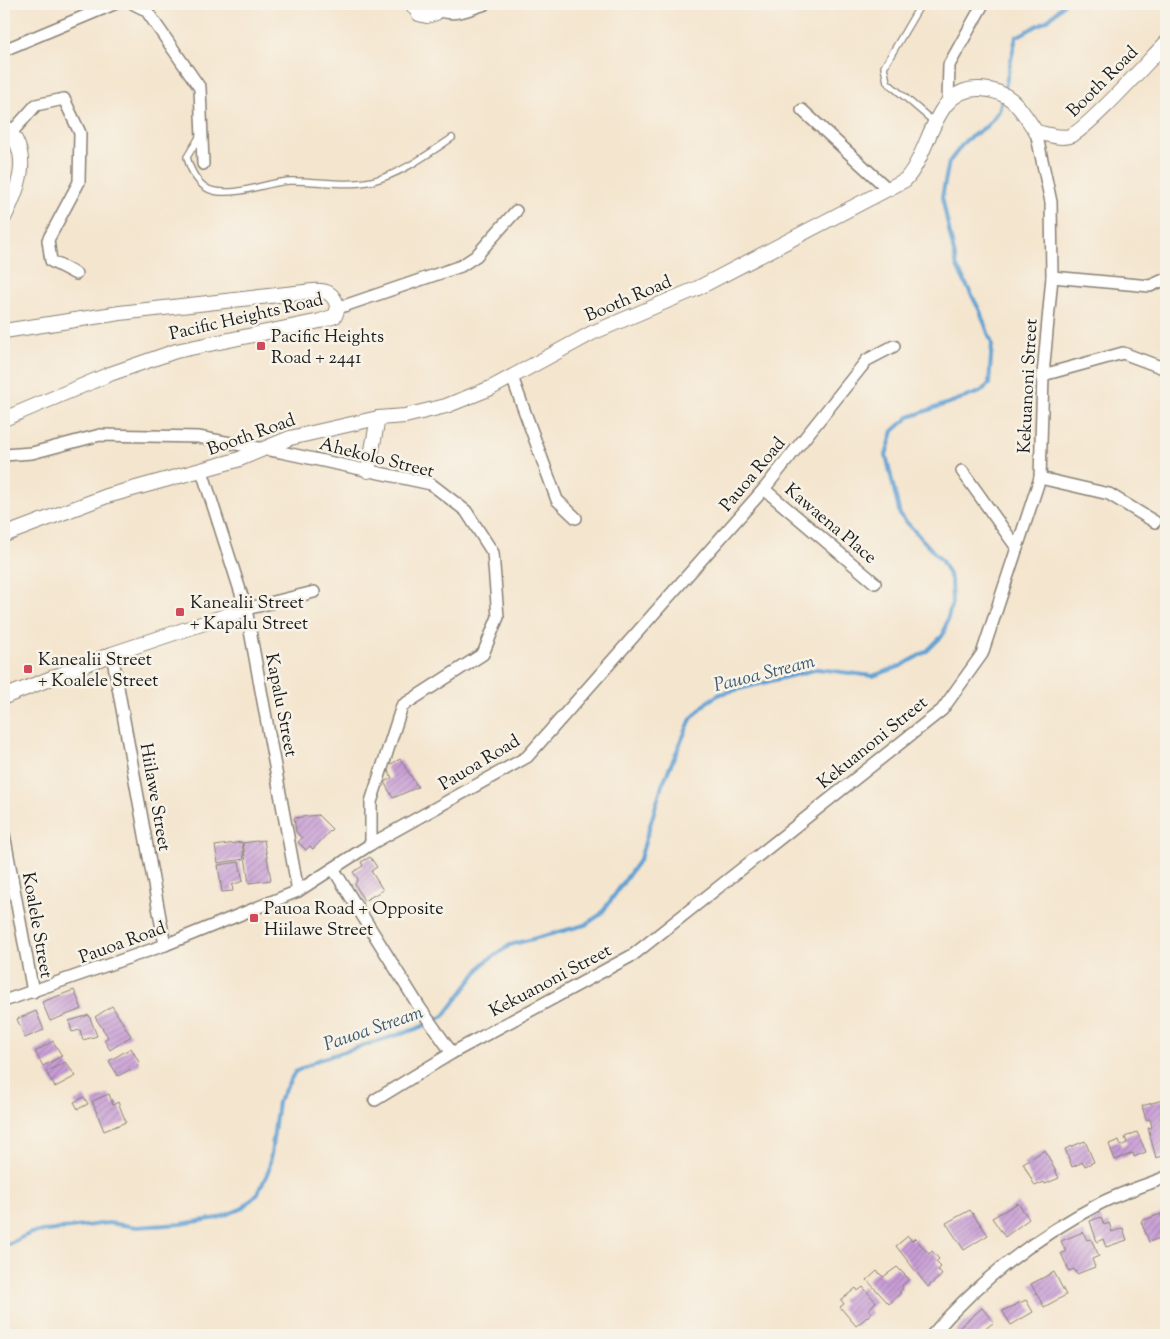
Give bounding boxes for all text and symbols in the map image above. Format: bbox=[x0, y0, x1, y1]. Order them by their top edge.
street label: Booth Road bbox=[1062, 41, 1145, 124]
street label: Booth Road bbox=[581, 270, 676, 330]
street label: Pacific Heights Road bbox=[167, 288, 326, 348]
street label: Kekuanoni Street bbox=[1012, 318, 1046, 454]
place label: Pacific Heights Road + 2441 bbox=[271, 325, 384, 372]
marker: Pacific Heights Road + 2441 bbox=[255, 340, 267, 352]
street label: Booth Road bbox=[204, 408, 299, 464]
street label: Ahekolo Street bbox=[316, 432, 437, 486]
street label: Pauoa Road bbox=[714, 432, 793, 518]
street label: Kawaena Place bbox=[778, 478, 882, 571]
place label: Kanealii Street + Kapalu Street bbox=[190, 591, 308, 638]
marker: Kanealii Street + Kapalu Street bbox=[174, 606, 186, 618]
place label: Kanealii Street + Koalele Street bbox=[38, 648, 158, 695]
water label: Pauoa Stream bbox=[711, 649, 819, 700]
street label: Kapalu Street bbox=[257, 651, 303, 759]
marker: Kanealii Street + Koalele Street bbox=[22, 663, 34, 675]
street label: Kekuanoni Street bbox=[813, 691, 934, 796]
street label: Pauoa Road bbox=[434, 729, 526, 798]
street label: Hiilawe Street bbox=[132, 741, 176, 853]
street label: Koalele Street bbox=[14, 870, 58, 980]
place label: Pauoa Road + Opposite Hiilawe Street bbox=[264, 897, 444, 944]
marker: Pauoa Road + Opposite Hiilawe Street bbox=[248, 912, 260, 924]
street label: Pauoa Road bbox=[76, 916, 170, 972]
street label: Kekuanoni Street bbox=[485, 939, 617, 1025]
water label: Pauoa Stream bbox=[320, 1000, 428, 1059]

